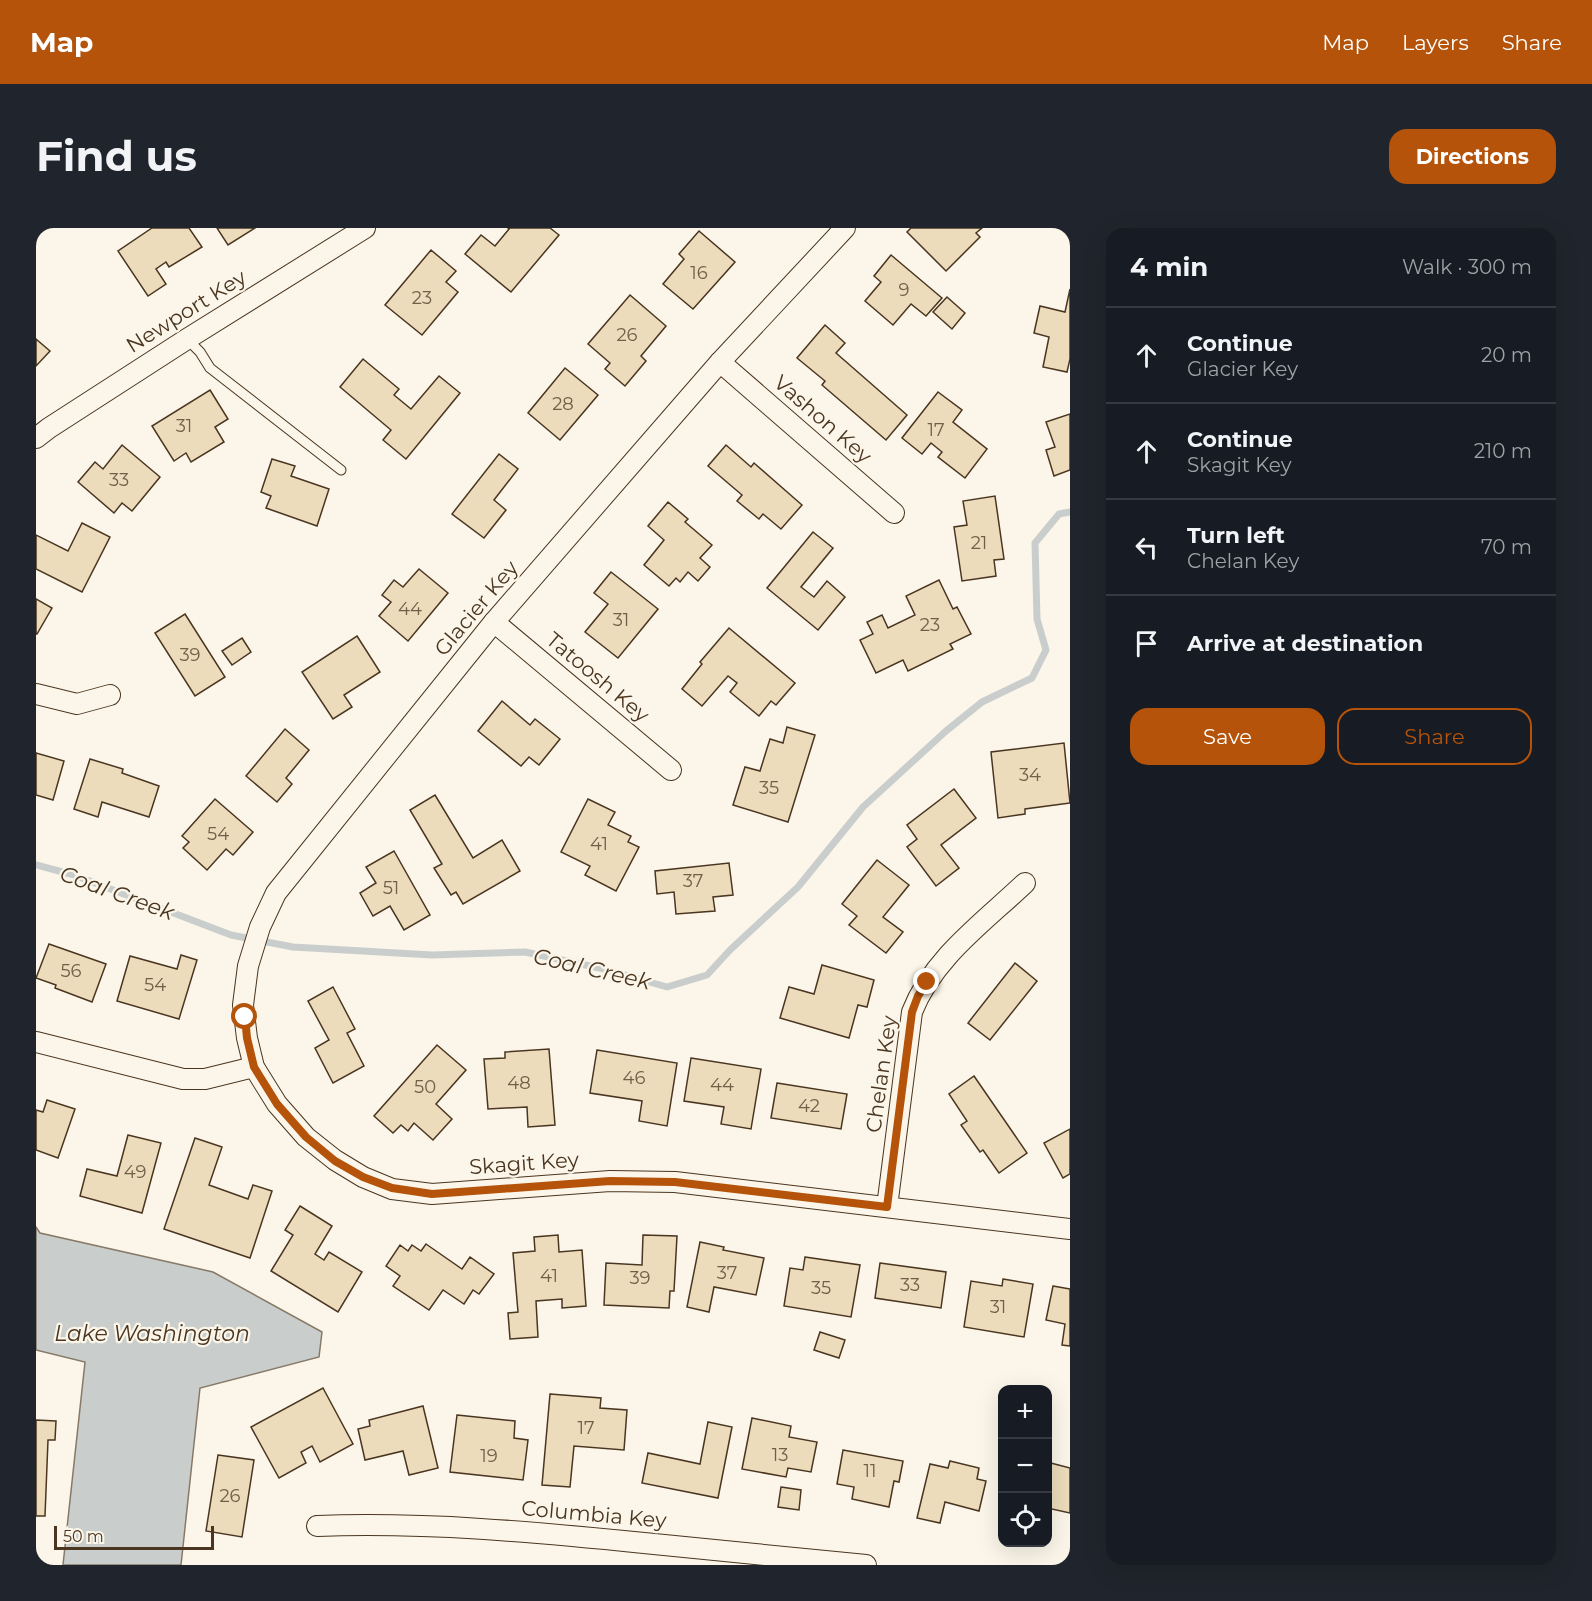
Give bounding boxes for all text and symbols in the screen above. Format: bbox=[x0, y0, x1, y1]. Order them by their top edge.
text: Map bbox=[30, 25, 93, 59]
text: Map bbox=[1322, 30, 1369, 55]
text: Layers bbox=[1402, 30, 1469, 55]
text: Share bbox=[1502, 30, 1562, 55]
button: Directions bbox=[1389, 129, 1556, 184]
text: Find us bbox=[36, 130, 197, 182]
text: 4 min bbox=[1130, 251, 1208, 283]
text: Walk · 300 m bbox=[1402, 255, 1532, 279]
house number: 16 bbox=[690, 262, 708, 284]
street label: Newport Key bbox=[121, 264, 251, 358]
house number: 9 bbox=[899, 279, 910, 301]
house number: 23 bbox=[412, 287, 432, 309]
house number: 26 bbox=[616, 324, 638, 346]
text: Continue bbox=[1187, 330, 1293, 357]
icon: ahead bbox=[1130, 339, 1163, 372]
text: 20 m bbox=[1481, 343, 1532, 367]
text: Glacier Key bbox=[1187, 357, 1298, 381]
street label: Vashon Key bbox=[769, 370, 878, 469]
house number: 28 bbox=[552, 393, 574, 415]
house number: 31 bbox=[176, 415, 192, 437]
house number: 17 bbox=[927, 419, 945, 441]
text: Continue bbox=[1187, 426, 1293, 453]
icon: ahead bbox=[1130, 435, 1163, 468]
text: 210 m bbox=[1474, 439, 1532, 463]
text: Skagit Key bbox=[1187, 453, 1292, 477]
house number: 33 bbox=[109, 469, 129, 491]
text: Turn left bbox=[1187, 522, 1285, 549]
icon: left bbox=[1130, 531, 1163, 564]
house number: 21 bbox=[971, 532, 987, 554]
text: 70 m bbox=[1481, 535, 1532, 559]
text: Chelan Key bbox=[1187, 549, 1299, 573]
street label: Glacier Key bbox=[429, 555, 523, 661]
house number: 44 bbox=[398, 598, 422, 620]
house number: 31 bbox=[613, 609, 629, 631]
house number: 23 bbox=[920, 614, 940, 636]
street label: Tatoosh Key bbox=[541, 627, 655, 728]
icon: arrive bbox=[1130, 627, 1163, 660]
text: Arrive at destination bbox=[1187, 630, 1423, 657]
house number: 39 bbox=[179, 644, 201, 666]
button: Save bbox=[1130, 708, 1325, 765]
button: Share bbox=[1337, 708, 1532, 765]
house number: 34 bbox=[1019, 764, 1041, 786]
house number: 35 bbox=[759, 777, 779, 799]
house number: 54 bbox=[207, 823, 229, 845]
house number: 41 bbox=[590, 833, 608, 855]
water label: Coal Creek bbox=[56, 860, 179, 926]
house number: 37 bbox=[683, 870, 703, 892]
house number: 51 bbox=[383, 877, 399, 899]
water label: Coal Creek bbox=[531, 942, 654, 996]
house number: 56 bbox=[60, 960, 82, 982]
route end bbox=[913, 968, 939, 994]
house number: 54 bbox=[144, 974, 166, 996]
route start bbox=[231, 1003, 257, 1029]
street label: Chelan Key bbox=[860, 1013, 902, 1134]
house number: 46 bbox=[623, 1067, 645, 1089]
house number: 48 bbox=[507, 1072, 531, 1094]
house number: 44 bbox=[710, 1074, 734, 1096]
house number: 50 bbox=[414, 1076, 436, 1098]
house number: 42 bbox=[798, 1095, 820, 1117]
street label: Skagit Key bbox=[468, 1147, 580, 1179]
house number: 49 bbox=[124, 1161, 146, 1183]
house number: 37 bbox=[717, 1262, 737, 1284]
house number: 41 bbox=[540, 1265, 558, 1287]
house number: 39 bbox=[629, 1267, 651, 1289]
house number: 33 bbox=[900, 1274, 920, 1296]
house number: 35 bbox=[811, 1277, 831, 1299]
house number: 31 bbox=[990, 1296, 1006, 1318]
water label: Lake Washington bbox=[54, 1320, 250, 1347]
map controls bbox=[998, 1385, 1052, 1547]
button: + bbox=[998, 1385, 1052, 1439]
house number: 17 bbox=[577, 1417, 595, 1439]
button: − bbox=[998, 1439, 1052, 1493]
house number: 13 bbox=[772, 1444, 788, 1466]
house number: 19 bbox=[480, 1445, 498, 1467]
house number: 11 bbox=[864, 1460, 877, 1482]
house number: 26 bbox=[219, 1485, 241, 1507]
button: locate bbox=[998, 1493, 1052, 1547]
street label: Columbia Key bbox=[520, 1495, 668, 1533]
scale bar bbox=[54, 1523, 214, 1550]
text: 50 m bbox=[63, 1527, 104, 1546]

